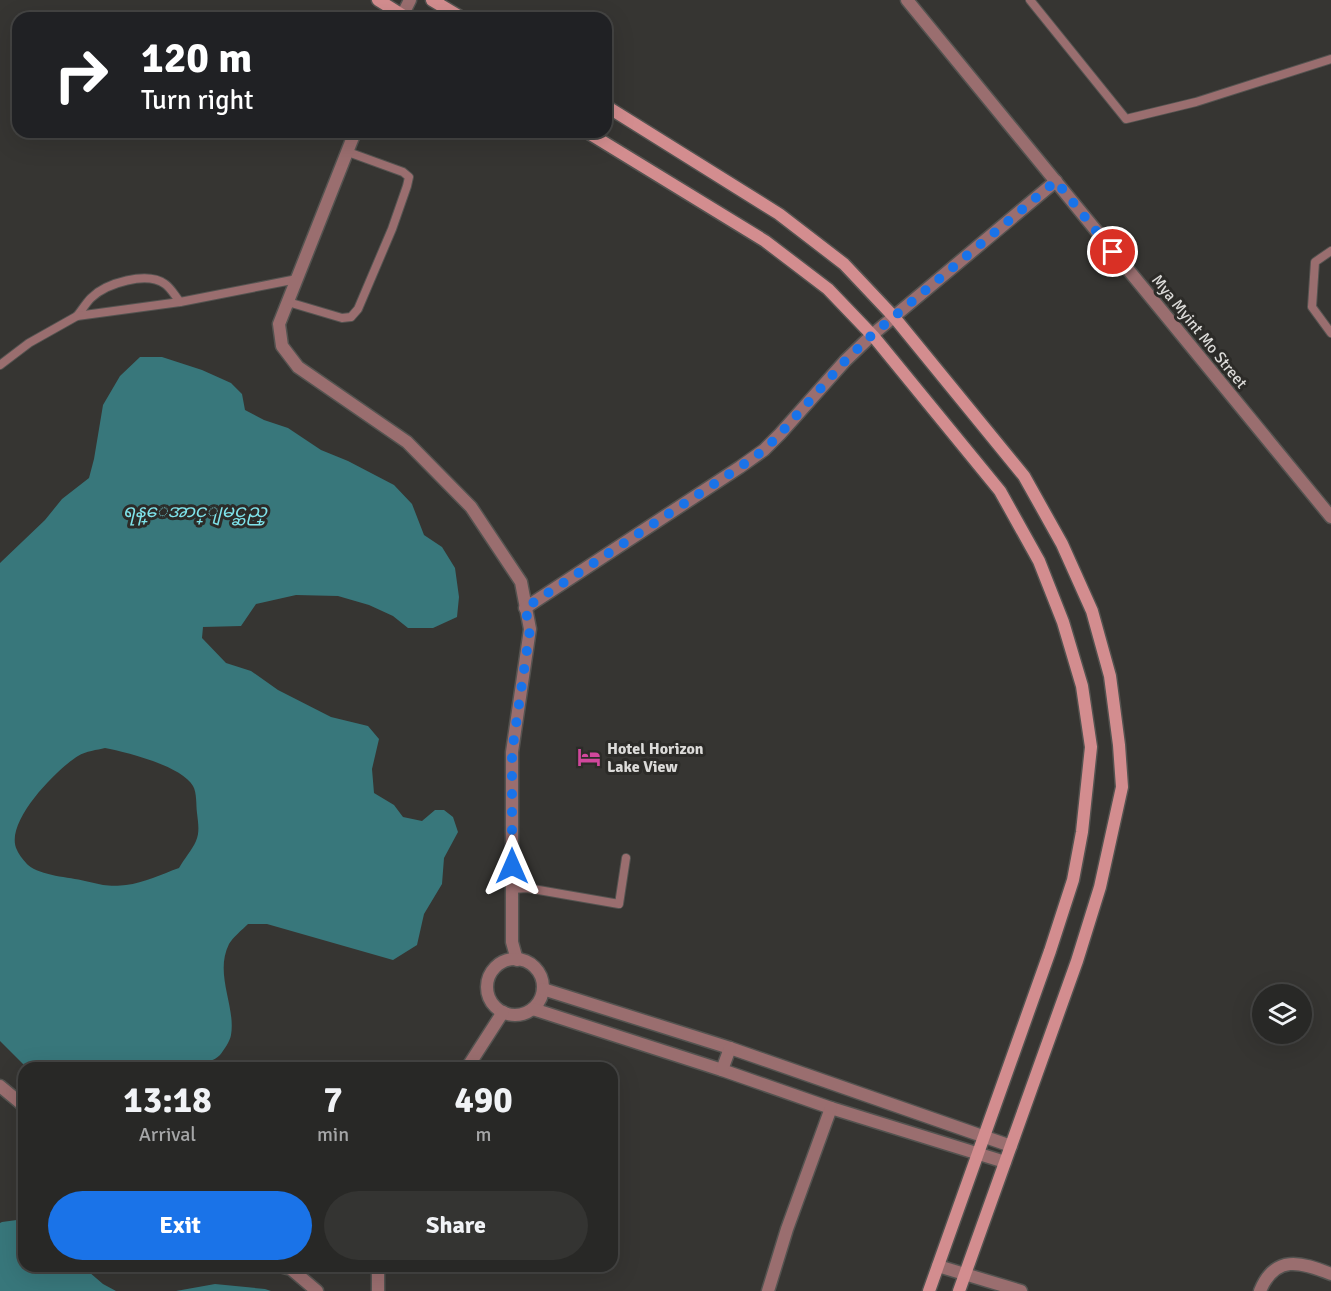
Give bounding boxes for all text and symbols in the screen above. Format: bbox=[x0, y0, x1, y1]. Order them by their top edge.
text: 120 m bbox=[141, 33, 252, 84]
icon: right bbox=[42, 36, 120, 114]
text: Turn right bbox=[141, 84, 254, 117]
pin bbox=[1087, 226, 1138, 277]
icon: arrive bbox=[1096, 235, 1129, 268]
street label: Mya Myint Mo Street bbox=[1147, 271, 1252, 393]
water label: ရန္ေအာင္ျမင္ဆည္ bbox=[123, 500, 268, 526]
place label: Hotel Horizon Lake View bbox=[607, 739, 704, 777]
hotel icon: Hotel Horizon Lake View bbox=[576, 744, 602, 770]
position arrow bbox=[480, 834, 544, 898]
map controls bbox=[1252, 984, 1312, 1044]
button: layers bbox=[1252, 984, 1312, 1044]
text: 13:18 bbox=[123, 1078, 212, 1123]
text: 7 bbox=[323, 1078, 343, 1123]
text: 490 bbox=[454, 1078, 513, 1123]
text: Arrival bbox=[139, 1122, 196, 1147]
text: min bbox=[317, 1122, 349, 1147]
text: m bbox=[476, 1122, 492, 1147]
button: Exit bbox=[48, 1191, 312, 1260]
button: Share bbox=[324, 1191, 588, 1260]

